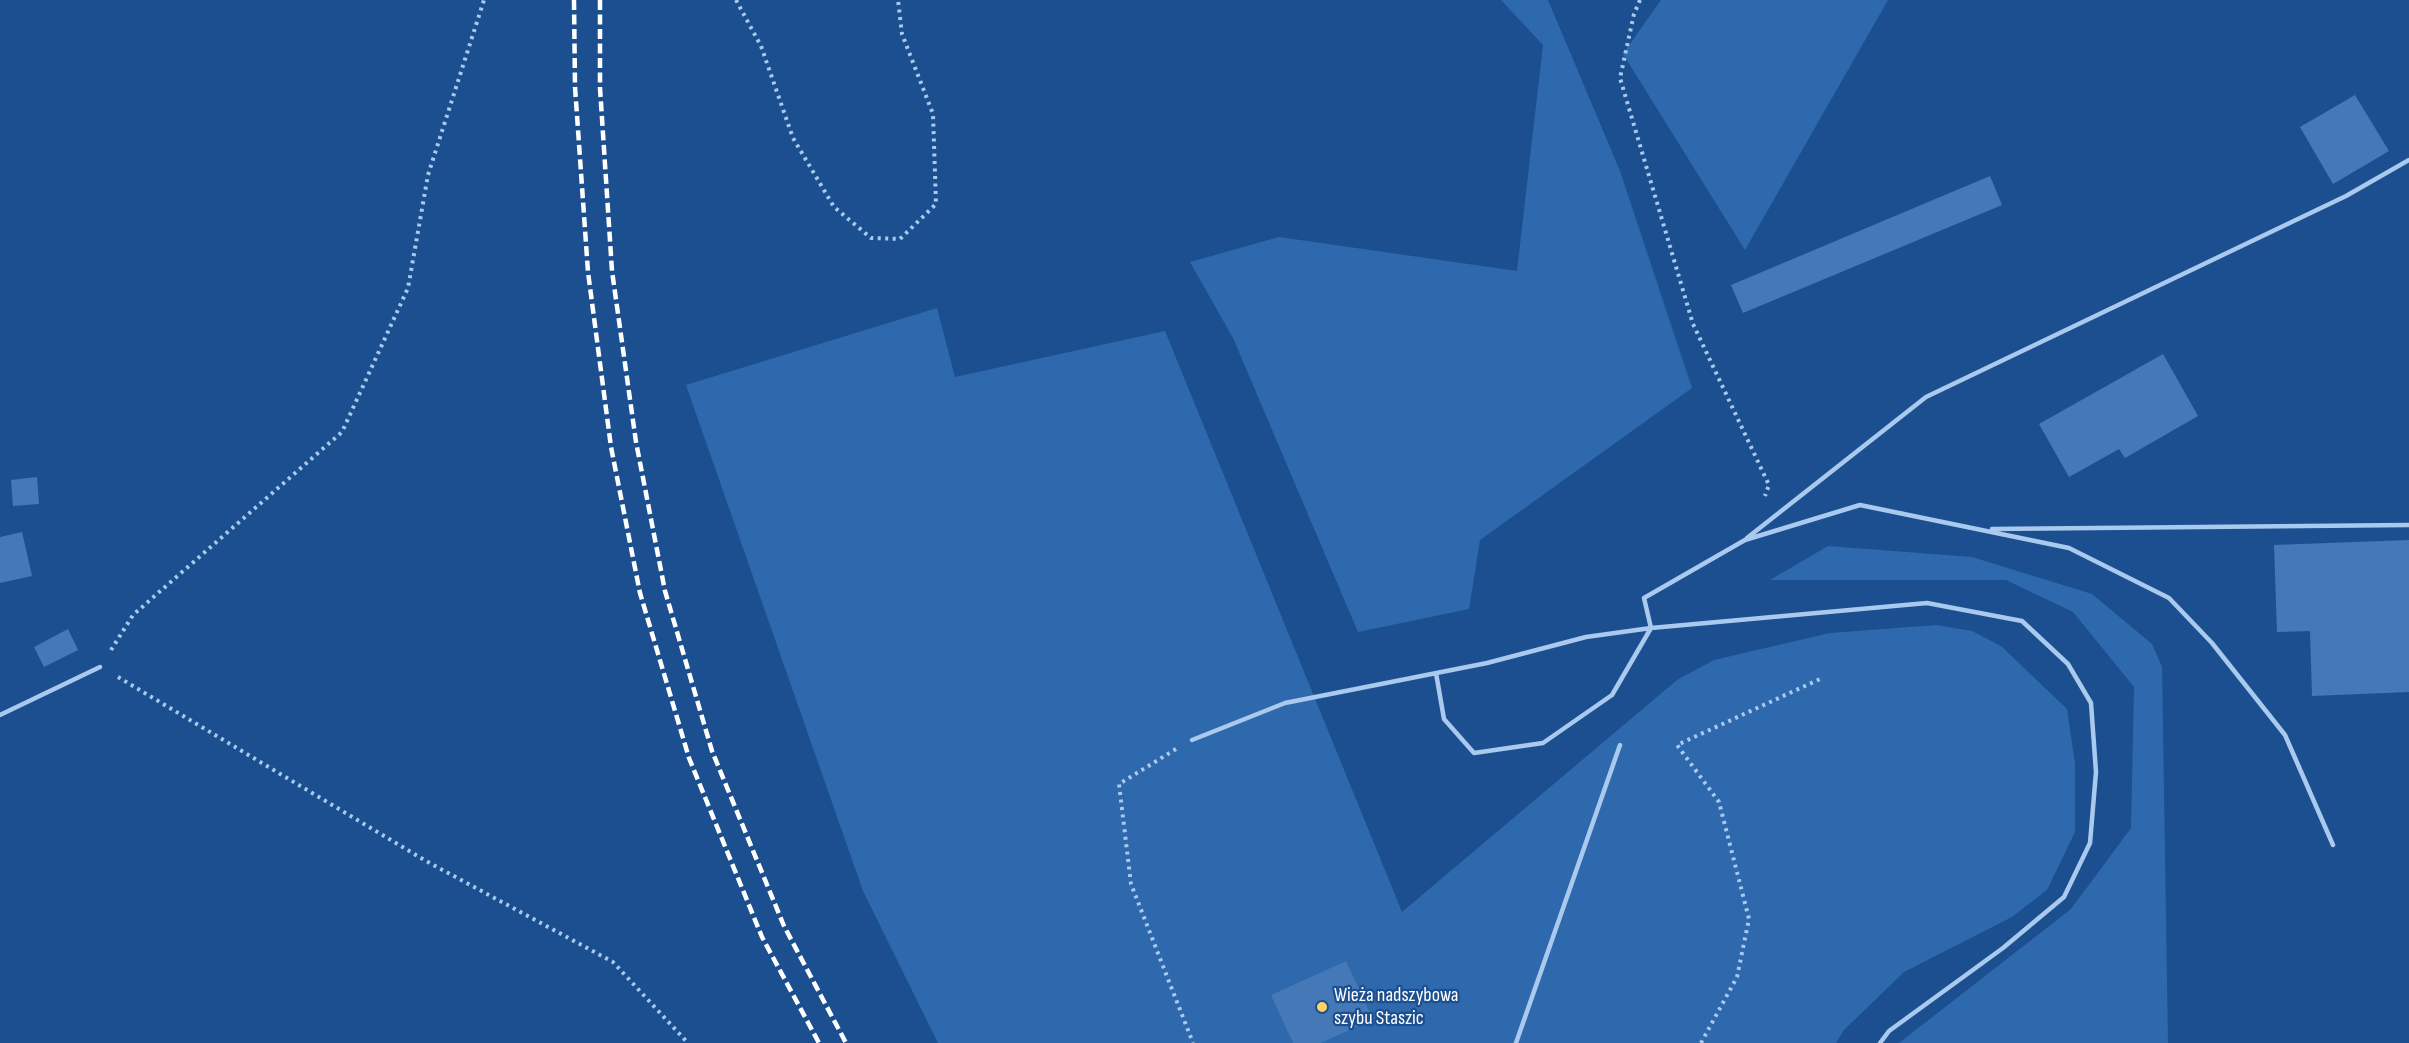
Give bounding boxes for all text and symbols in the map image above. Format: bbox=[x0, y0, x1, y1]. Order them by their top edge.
place label: Wieża nadszybowa szybu Staszic bbox=[1334, 984, 1459, 1031]
marker: Wieża nadszybowa szybu Staszic bbox=[1315, 1000, 1329, 1014]

